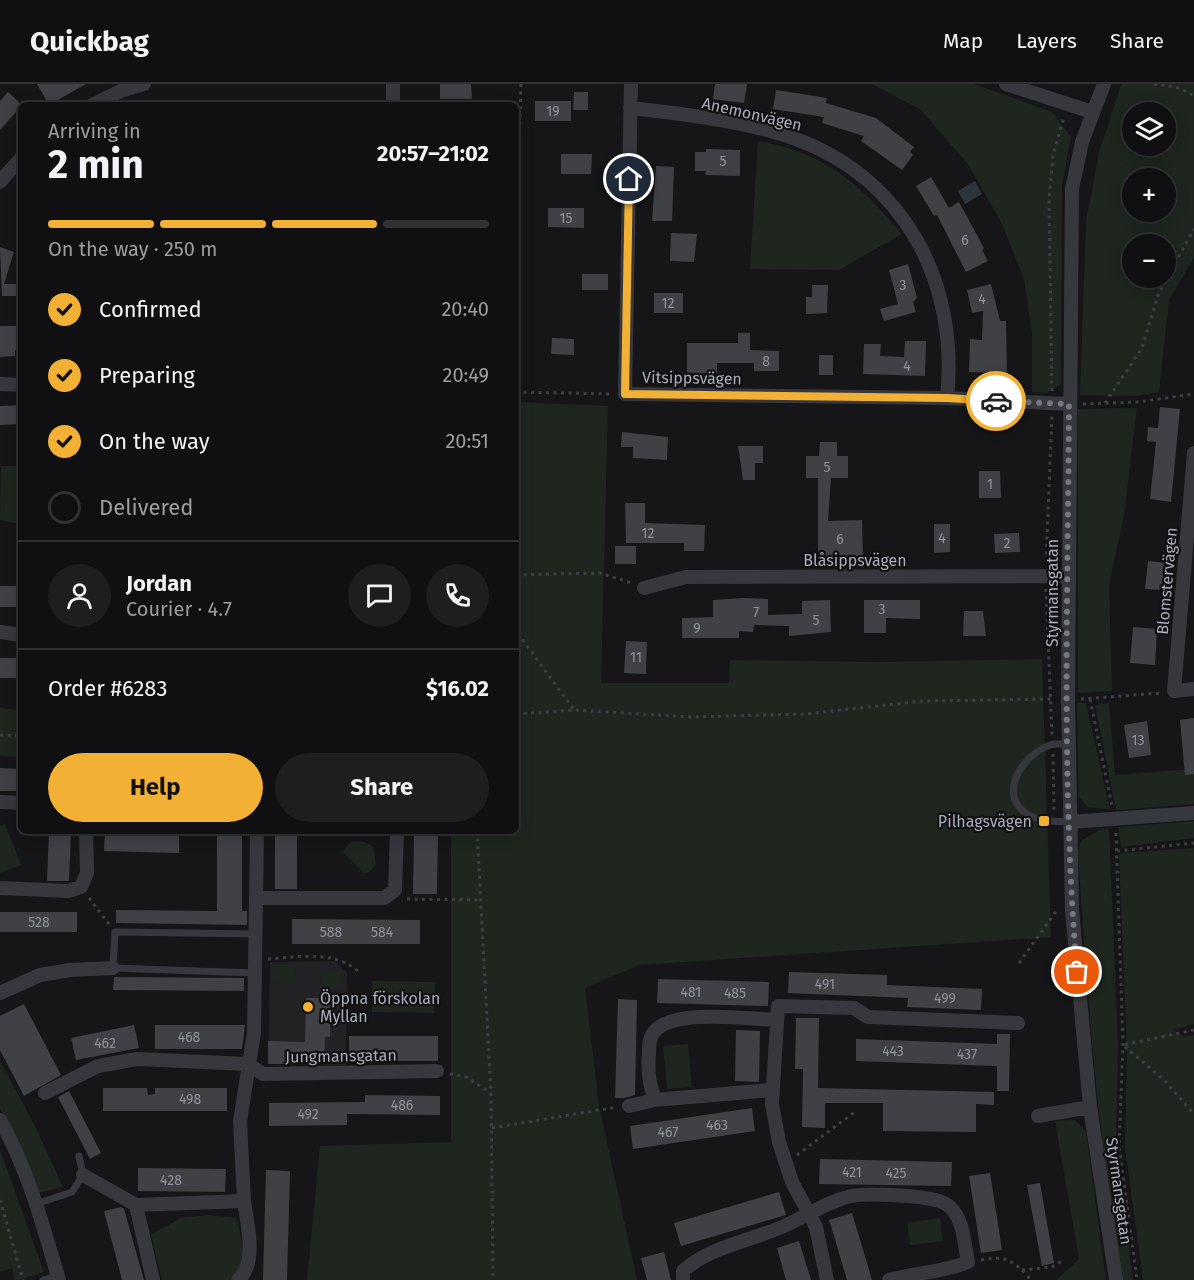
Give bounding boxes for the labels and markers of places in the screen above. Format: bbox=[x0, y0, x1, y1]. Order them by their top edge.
pin bbox=[603, 153, 654, 204]
place label: Pilhagsvägen bbox=[938, 812, 1032, 831]
marker: Pilhagsvägen bbox=[1037, 814, 1051, 828]
pin bbox=[1051, 946, 1102, 997]
place label: Öppna förskolan Myllan bbox=[320, 989, 440, 1026]
marker: Öppna förskolan Myllan bbox=[301, 1000, 315, 1014]

